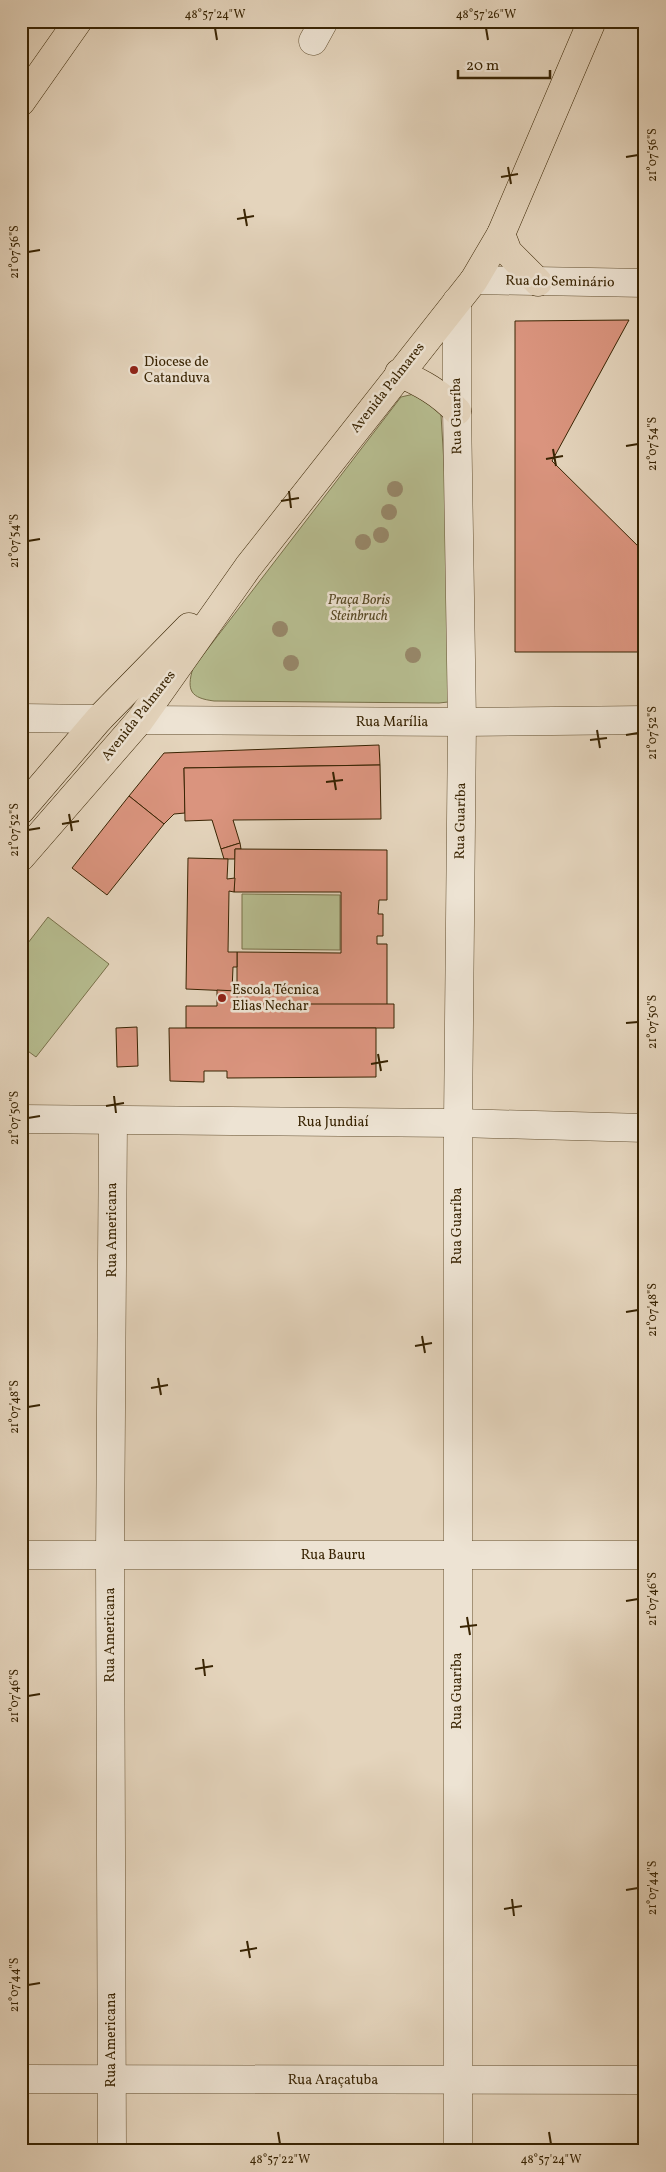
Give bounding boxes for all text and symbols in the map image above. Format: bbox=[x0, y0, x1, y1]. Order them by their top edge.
text: 48°57'24"W bbox=[185, 7, 246, 23]
text: 48°57'26"W bbox=[456, 7, 516, 23]
scale bar bbox=[458, 48, 551, 80]
text: 20 m bbox=[466, 56, 499, 77]
text: 21°07'56"S bbox=[645, 128, 661, 182]
text: 21°07'56"S bbox=[7, 225, 23, 279]
street label: Rua do Seminário bbox=[505, 272, 615, 292]
street label: Avenida Palmares bbox=[347, 339, 429, 437]
place label: Diocese de Catanduva bbox=[144, 353, 210, 388]
marker: Diocese de Catanduva bbox=[128, 364, 140, 376]
street label: Rua Guaríba bbox=[447, 377, 467, 455]
text: 21°07'54"S bbox=[645, 417, 661, 471]
text: 21°07'54"S bbox=[7, 514, 23, 568]
park label: Praça Boris Steinbruch bbox=[328, 591, 390, 626]
street label: Avenida Palmares bbox=[98, 667, 180, 765]
text: 21°07'52"S bbox=[645, 706, 661, 760]
street label: Rua Marília bbox=[356, 713, 428, 732]
street label: Rua Guaríba bbox=[451, 782, 471, 860]
text: 21°07'52"S bbox=[7, 803, 23, 857]
place label: Escola Técnica Elias Nechar bbox=[232, 981, 319, 1016]
marker: Escola Técnica Elias Nechar bbox=[216, 992, 228, 1004]
text: 21°07'50"S bbox=[645, 995, 661, 1049]
text: 21°07'50"S bbox=[7, 1091, 23, 1145]
street label: Rua Jundiaí bbox=[297, 1113, 369, 1132]
street label: Rua Americana bbox=[103, 1183, 122, 1277]
street label: Rua Guaríba bbox=[448, 1187, 467, 1265]
text: 21°07'48"S bbox=[645, 1283, 661, 1337]
text: 21°07'48"S bbox=[7, 1380, 23, 1434]
street label: Rua Bauru bbox=[301, 1546, 365, 1565]
text: 21°07'46"S bbox=[645, 1572, 661, 1626]
street label: Rua Americana bbox=[101, 1588, 120, 1682]
street label: Rua Guaríba bbox=[448, 1652, 467, 1730]
text: 21°07'46"S bbox=[7, 1669, 23, 1723]
text: 21°07'44"S bbox=[645, 1861, 661, 1915]
text: 21°07'44"S bbox=[7, 1958, 23, 2012]
street label: Rua Americana bbox=[102, 1993, 121, 2087]
street label: Rua Araçatuba bbox=[288, 2071, 378, 2090]
text: 48°57'22"W bbox=[250, 2152, 310, 2168]
text: 48°57'24"W bbox=[521, 2152, 582, 2168]

